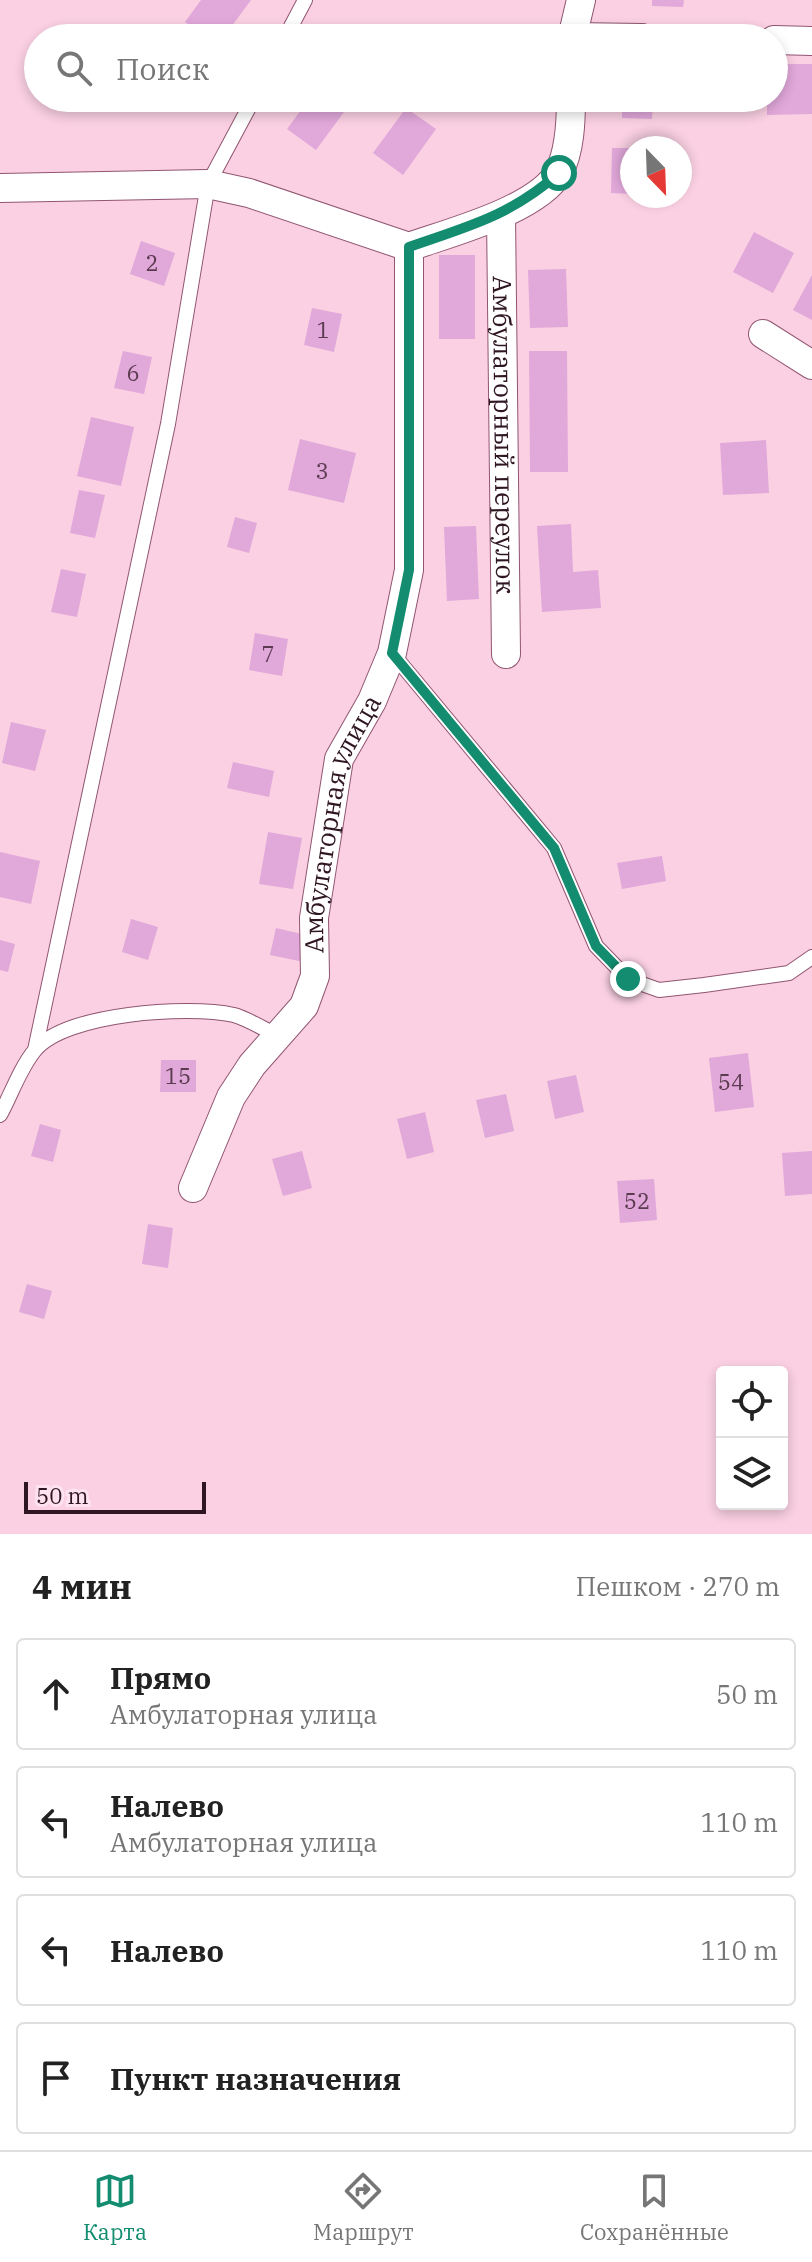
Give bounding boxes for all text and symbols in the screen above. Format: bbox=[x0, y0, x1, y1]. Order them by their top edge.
search box bbox=[24, 24, 788, 112]
icon: search bbox=[52, 46, 96, 90]
text: Поиск bbox=[116, 49, 209, 88]
north arrow bbox=[620, 136, 692, 208]
route start bbox=[541, 155, 577, 191]
house number: 2 bbox=[145, 248, 159, 277]
street label: Амбулаторный переулок bbox=[486, 275, 523, 595]
house number: 1 bbox=[316, 315, 330, 344]
house number: 6 bbox=[126, 358, 140, 387]
house number: 3 bbox=[315, 456, 329, 485]
house number: 7 bbox=[261, 639, 275, 668]
street label: Амбулаторная улица bbox=[296, 688, 388, 954]
route end bbox=[610, 961, 646, 997]
house number: 15 bbox=[165, 1061, 191, 1090]
house number: 54 bbox=[718, 1067, 744, 1096]
house number: 52 bbox=[624, 1186, 650, 1215]
map controls bbox=[716, 1366, 788, 1510]
button: locate bbox=[716, 1366, 788, 1438]
button: layers bbox=[716, 1438, 788, 1510]
scale bar bbox=[24, 1478, 206, 1514]
text: 50 m bbox=[36, 1481, 88, 1510]
text: 4 мин bbox=[32, 1564, 132, 1608]
text: Пешком · 270 m bbox=[576, 1569, 780, 1603]
text: Прямо bbox=[110, 1658, 211, 1697]
icon: ahead bbox=[34, 1672, 78, 1716]
text: 50 m bbox=[716, 1677, 778, 1711]
text: Амбулаторная улица bbox=[110, 1697, 377, 1731]
text: Налево bbox=[110, 1786, 224, 1825]
icon: left bbox=[34, 1800, 78, 1844]
text: 110 m bbox=[700, 1805, 778, 1839]
text: Амбулаторная улица bbox=[110, 1825, 377, 1859]
icon: left bbox=[34, 1928, 78, 1972]
text: Налево bbox=[110, 1931, 224, 1970]
text: 110 m bbox=[700, 1933, 778, 1967]
icon: arrive bbox=[34, 2056, 78, 2100]
text: Пункт назначения bbox=[110, 2059, 401, 2098]
tab: Карта bbox=[83, 2169, 147, 2246]
tab: Маршрут bbox=[313, 2169, 414, 2246]
tab: Сохранённые bbox=[580, 2169, 729, 2246]

